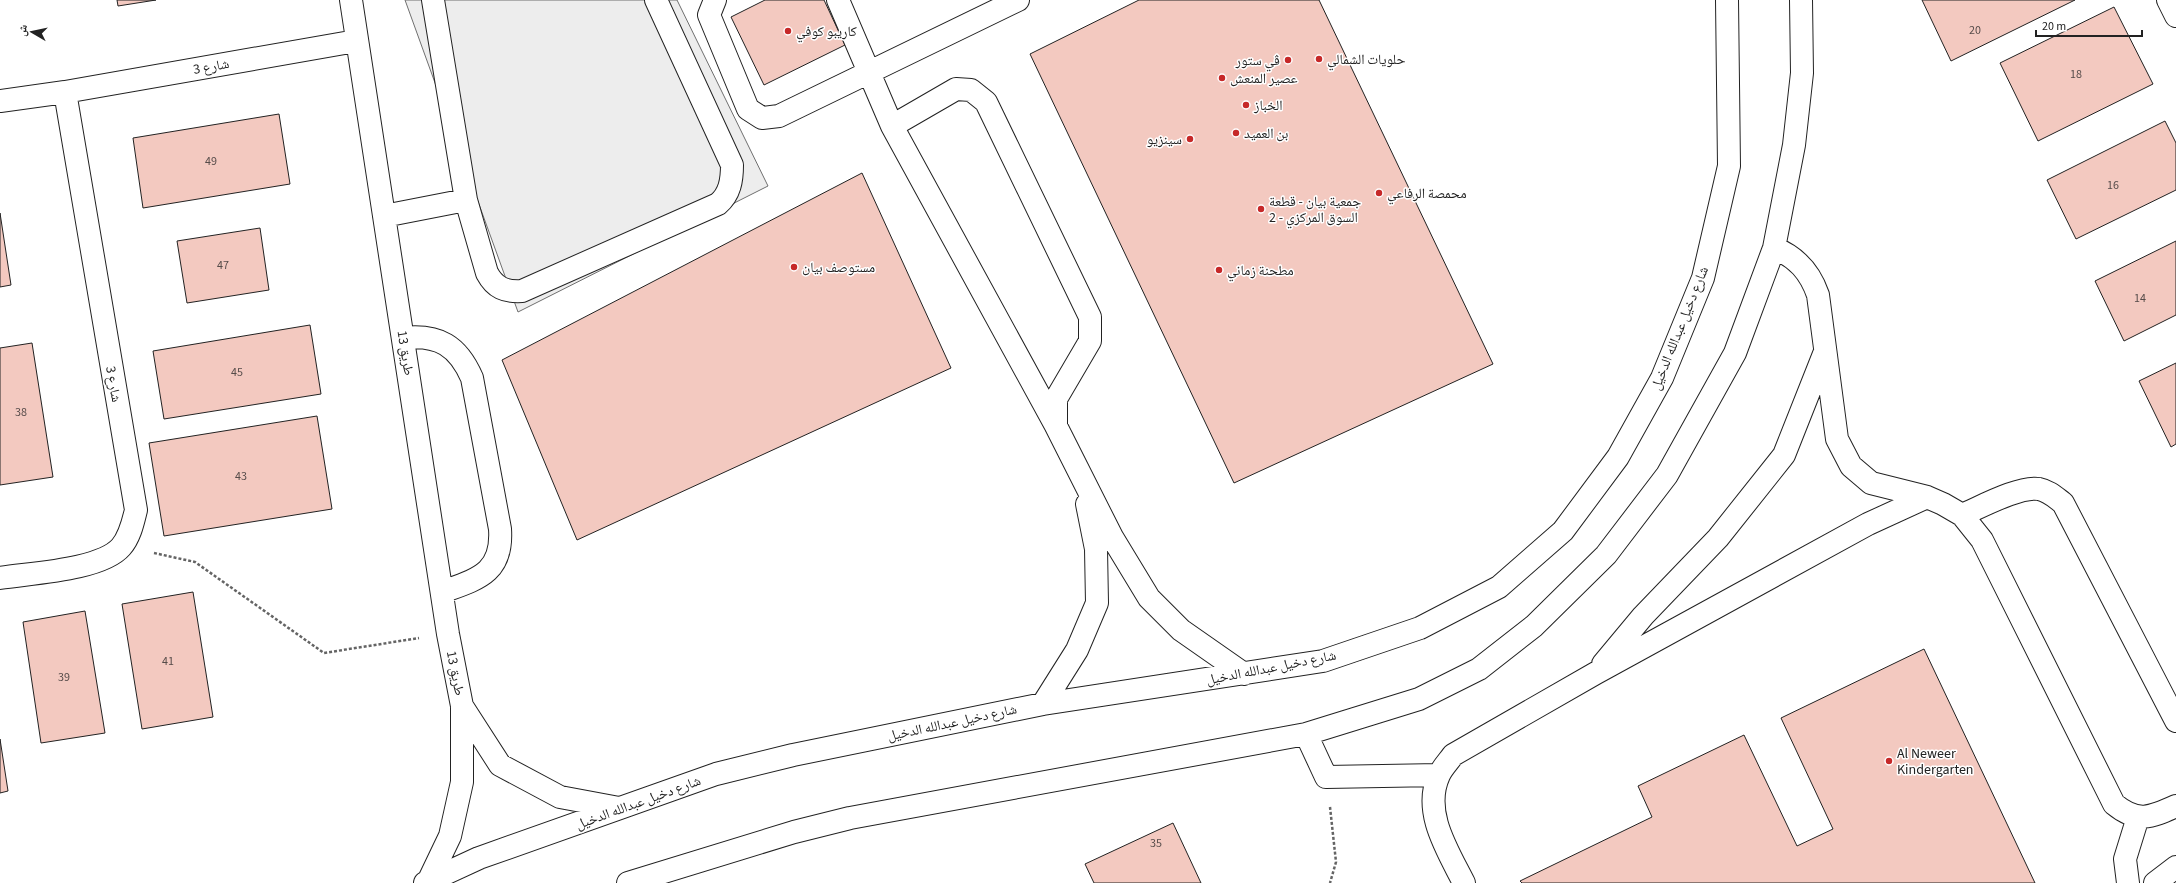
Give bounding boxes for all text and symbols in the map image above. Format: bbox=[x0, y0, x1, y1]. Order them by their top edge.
north arrow bbox=[12, 12, 52, 52]
scale bar bbox=[2036, 12, 2142, 38]
text: 20 m bbox=[2042, 18, 2066, 35]
place label: كاريبو كوفي bbox=[796, 22, 857, 43]
house number: 20 bbox=[1969, 22, 1981, 39]
text: ش bbox=[14, 23, 31, 37]
marker: كاريبو كوفي bbox=[783, 26, 793, 36]
place label: حلويات الشمالي bbox=[1327, 50, 1405, 71]
place label: ڤي ستور bbox=[1234, 51, 1280, 72]
street label: شارع 3 bbox=[192, 54, 231, 80]
marker: حلويات الشمالي bbox=[1314, 54, 1324, 64]
marker: ڤي ستور bbox=[1283, 55, 1293, 65]
house number: 18 bbox=[2070, 66, 2082, 83]
place label: عصير المنعش bbox=[1230, 69, 1298, 89]
marker: عصير المنعش bbox=[1217, 73, 1227, 83]
place label: الخباز bbox=[1253, 96, 1283, 116]
marker: الخباز bbox=[1241, 100, 1251, 110]
place label: بن العميد bbox=[1244, 124, 1289, 144]
marker: بن العميد bbox=[1231, 128, 1241, 138]
place label: سينزيو bbox=[1147, 130, 1182, 150]
marker: سينزيو bbox=[1185, 134, 1195, 144]
house number: 49 bbox=[205, 153, 217, 170]
house number: 16 bbox=[2107, 177, 2119, 194]
place label: محمصة الرفاعي bbox=[1387, 184, 1467, 205]
marker: محمصة الرفاعي bbox=[1374, 188, 1384, 198]
place label: جمعية بيان - قطعة 2 - السوق المركزي bbox=[1269, 192, 1361, 229]
marker: جمعية بيان - قطعة 2 - السوق المركزي bbox=[1256, 204, 1266, 214]
house number: 47 bbox=[217, 257, 229, 274]
place label: مستوصف بيان bbox=[802, 258, 875, 278]
place label: مطحنة زماني bbox=[1227, 261, 1294, 282]
marker: مستوصف بيان bbox=[789, 262, 799, 272]
street label: شارع دخيل عبدالله الدخيل bbox=[1646, 263, 1714, 393]
marker: مطحنة زماني bbox=[1214, 265, 1224, 275]
house number: 14 bbox=[2134, 290, 2146, 307]
street label: طريق 13 bbox=[392, 329, 418, 377]
house number: 45 bbox=[231, 364, 243, 381]
street label: شارع 3 bbox=[100, 365, 126, 404]
house number: 38 bbox=[15, 404, 27, 421]
house number: 43 bbox=[235, 468, 247, 485]
street label: شارع دخيل عبدالله الدخيل bbox=[1204, 646, 1338, 690]
street label: طريق 13 bbox=[441, 649, 469, 697]
house number: 41 bbox=[162, 653, 174, 670]
house number: 39 bbox=[58, 669, 70, 686]
street label: شارع دخيل عبدالله الدخيل bbox=[886, 699, 1019, 746]
place label: Al Neweer Kindergarten bbox=[1897, 744, 1974, 780]
marker: Al Neweer Kindergarten bbox=[1884, 756, 1894, 766]
street label: شارع دخيل عبدالله الدخيل bbox=[573, 771, 704, 835]
house number: 35 bbox=[1150, 835, 1162, 852]

